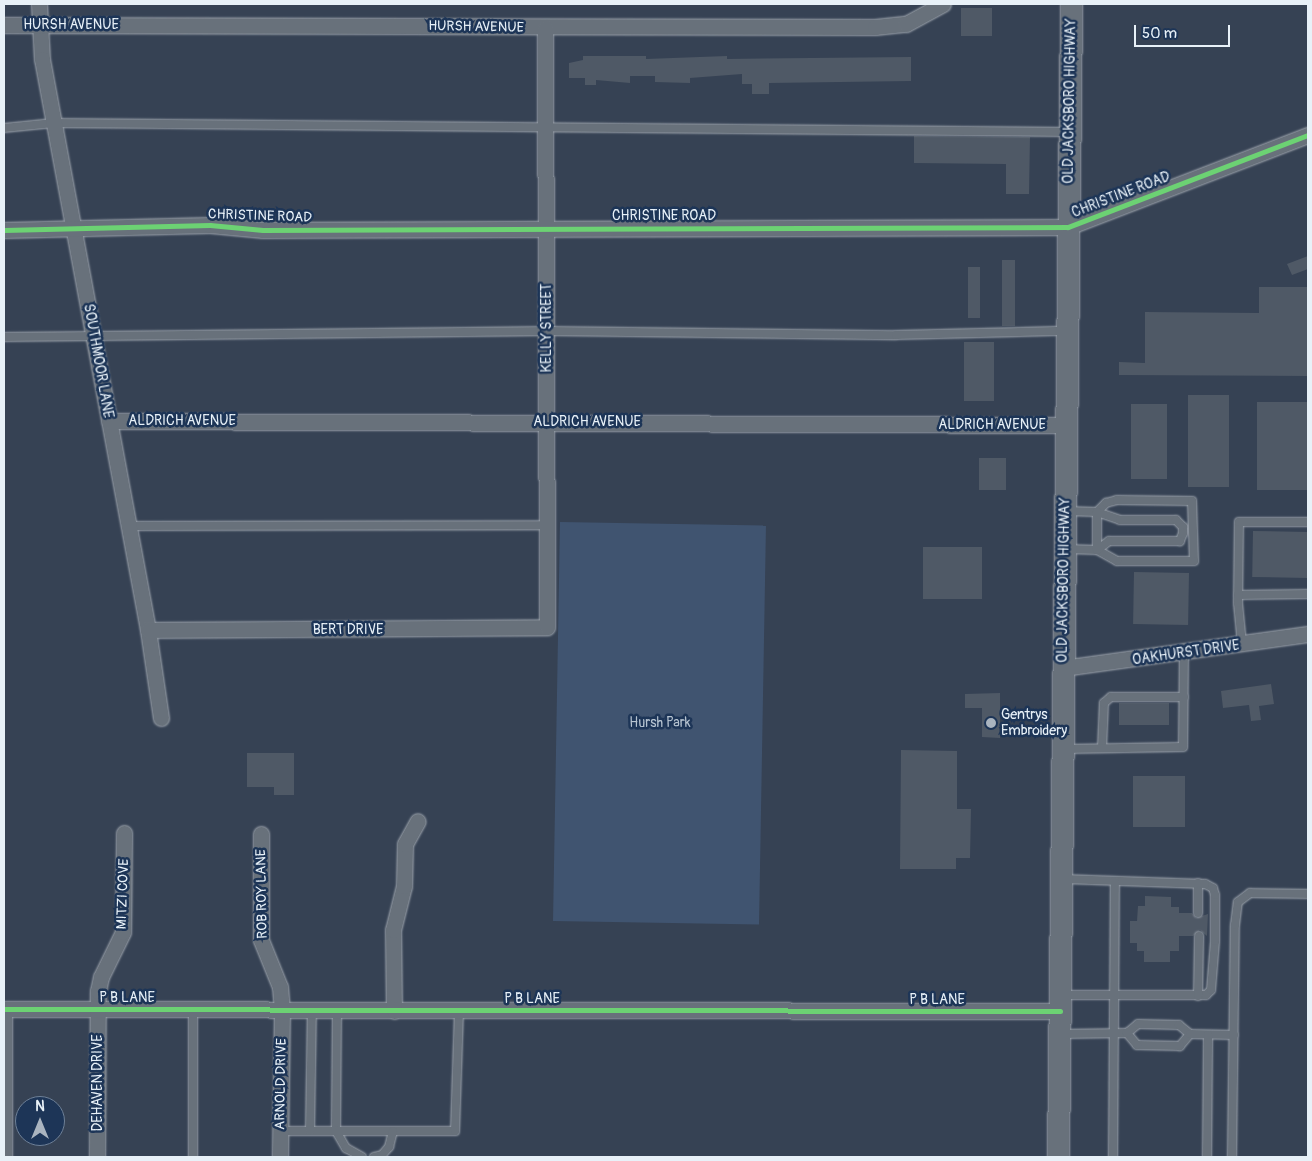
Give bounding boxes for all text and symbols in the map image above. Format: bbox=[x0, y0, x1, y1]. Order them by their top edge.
scale bar bbox=[1137, 15, 1233, 47]
street label: HURSH AVENUE bbox=[23, 17, 119, 33]
street label: HURSH AVENUE bbox=[428, 18, 524, 36]
street label: OLD JACKSBORO HIGHWAY bbox=[1060, 18, 1080, 184]
text: 50 m bbox=[1142, 24, 1177, 43]
street label: CHRISTINE ROAD bbox=[1069, 169, 1173, 221]
street label: CHRISTINE ROAD bbox=[208, 206, 312, 226]
street label: CHRISTINE ROAD bbox=[612, 208, 716, 224]
street label: KELLY STREET bbox=[539, 283, 555, 373]
street label: SOUTHMOOR LANE bbox=[80, 303, 116, 419]
street label: ALDRICH AVENUE bbox=[128, 413, 236, 429]
street label: ALDRICH AVENUE bbox=[533, 414, 641, 430]
street label: ALDRICH AVENUE bbox=[938, 417, 1046, 433]
street label: OLD JACKSBORO HIGHWAY bbox=[1054, 497, 1074, 663]
street label: BERT DRIVE bbox=[313, 622, 383, 638]
street label: OAKHURST DRIVE bbox=[1131, 637, 1241, 669]
place label: Gentrys Embroidery bbox=[1001, 707, 1067, 740]
park label: Hursh Park bbox=[629, 715, 691, 731]
marker: Gentrys Embroidery bbox=[985, 717, 997, 729]
street label: ROB ROY LANE bbox=[253, 849, 271, 939]
street label: MITZI COVE bbox=[113, 858, 133, 930]
street label: P B LANE bbox=[99, 990, 155, 1006]
street label: P B LANE bbox=[504, 991, 560, 1007]
street label: P B LANE bbox=[909, 992, 965, 1008]
street label: DEHAVEN DRIVE bbox=[90, 1034, 106, 1132]
street label: ARNOLD DRIVE bbox=[272, 1038, 290, 1130]
north arrow bbox=[15, 1096, 65, 1146]
text: N bbox=[35, 1098, 45, 1115]

